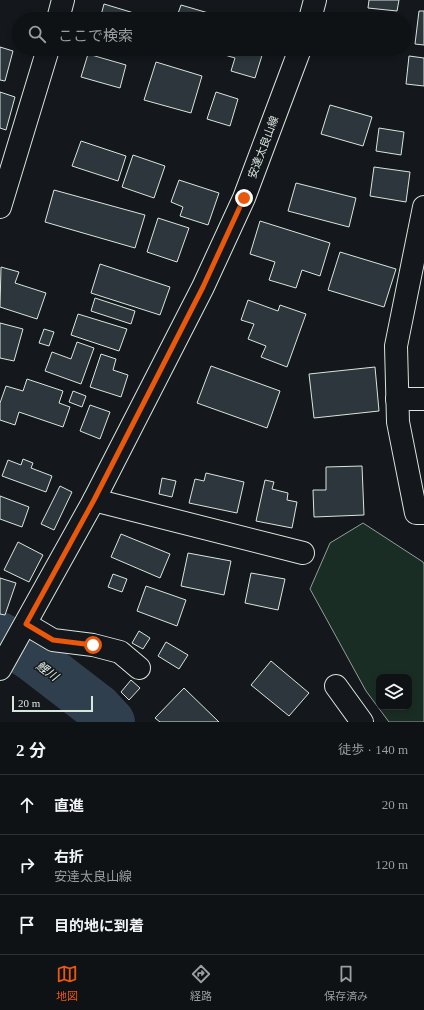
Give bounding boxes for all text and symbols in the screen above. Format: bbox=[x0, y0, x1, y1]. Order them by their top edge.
search box bbox=[12, 12, 412, 56]
icon: search bbox=[26, 23, 48, 45]
text: ここで検索 bbox=[58, 28, 133, 44]
street label: 安達太良山線 bbox=[246, 114, 280, 180]
route end bbox=[235, 189, 253, 207]
route start bbox=[84, 636, 102, 654]
water label: 鯉川 bbox=[33, 658, 62, 685]
map controls bbox=[376, 674, 412, 710]
button: layers bbox=[376, 674, 412, 710]
scale bar bbox=[12, 694, 93, 713]
text: 20 m bbox=[18, 697, 40, 709]
text: 2 分 bbox=[16, 741, 46, 760]
text: 徒歩 · 140 m bbox=[338, 742, 408, 757]
icon: ahead bbox=[16, 794, 38, 816]
text: 20 m bbox=[382, 797, 408, 812]
text: 直進 bbox=[54, 798, 84, 814]
text: 右折 bbox=[54, 849, 84, 865]
icon: right bbox=[16, 854, 38, 876]
text: 120 m bbox=[375, 857, 408, 872]
text: 安達太良山線 bbox=[54, 869, 132, 884]
icon: arrive bbox=[16, 914, 38, 936]
text: 目的地に到着 bbox=[54, 918, 144, 934]
tab: 地図 bbox=[56, 963, 78, 1003]
tab: 経路 bbox=[190, 963, 212, 1003]
tab: 保存済み bbox=[324, 963, 368, 1003]

